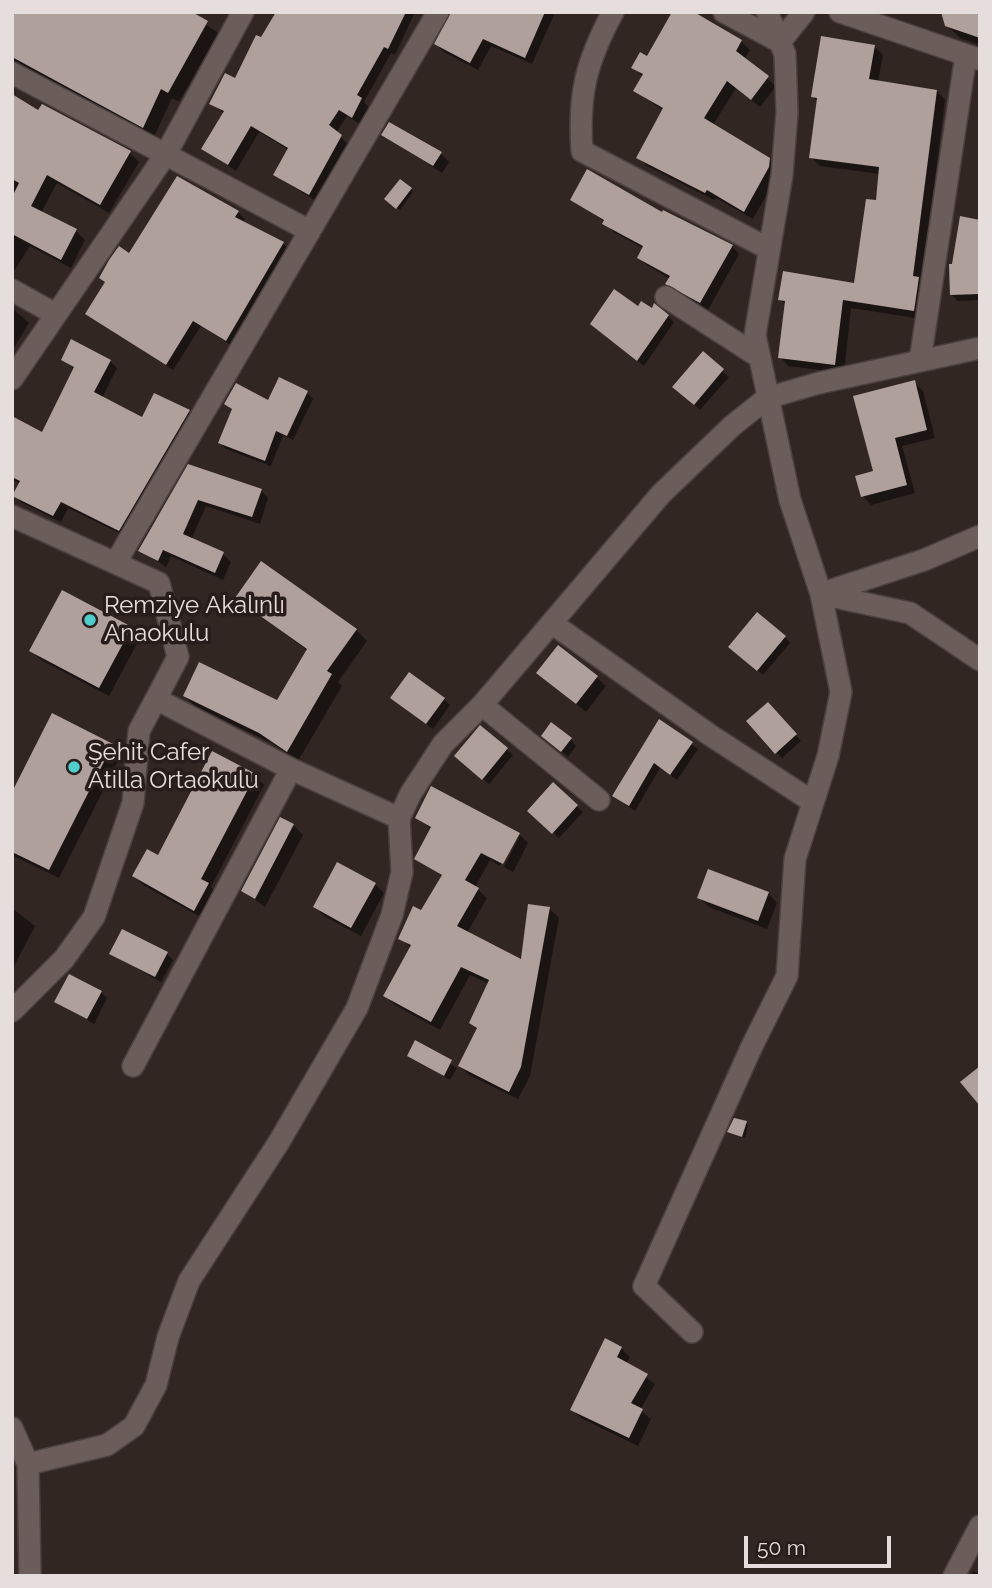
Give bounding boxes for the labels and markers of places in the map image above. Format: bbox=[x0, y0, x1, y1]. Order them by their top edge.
place label: Remziye Akalınlı Anaokulu bbox=[104, 592, 285, 648]
marker: Remziye Akalınlı Anaokulu bbox=[82, 612, 98, 628]
place label: Şehit Cafer Atilla Ortaokulu bbox=[88, 739, 259, 795]
marker: Şehit Cafer Atilla Ortaokulu bbox=[66, 759, 82, 775]

